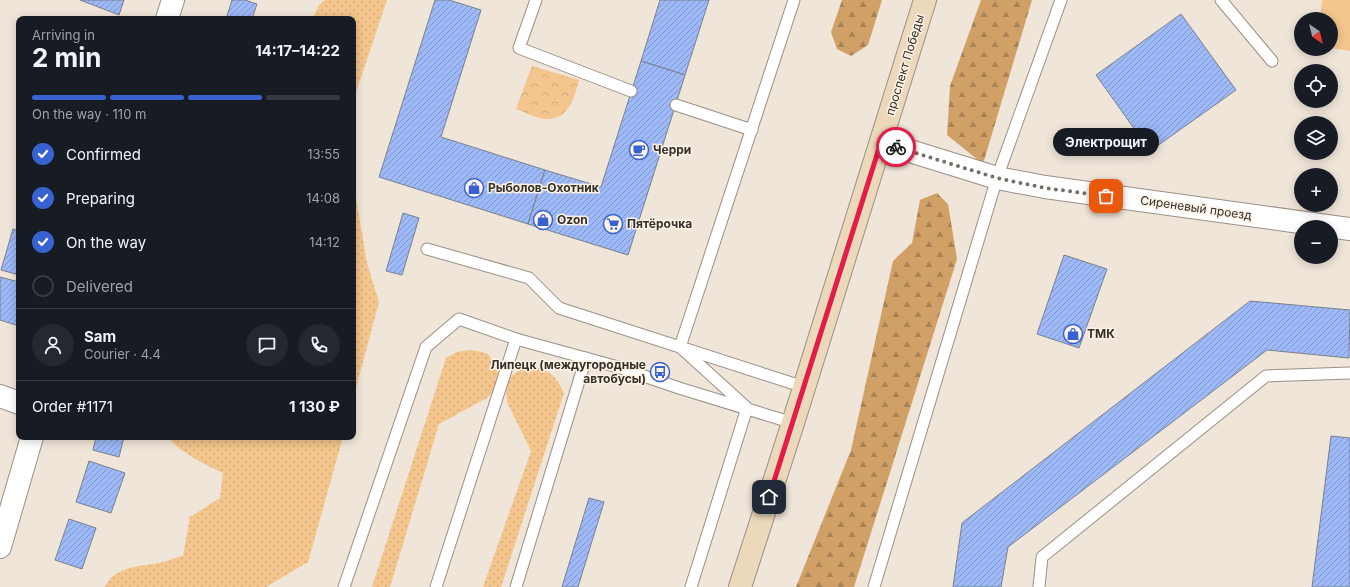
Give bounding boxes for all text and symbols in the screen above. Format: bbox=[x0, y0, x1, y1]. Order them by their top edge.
north arrow bbox=[1294, 12, 1338, 56]
map controls bbox=[1294, 12, 1338, 264]
street label: проспект Победы bbox=[882, 13, 927, 117]
text: Arriving in bbox=[32, 27, 95, 43]
text: 14:17–14:22 bbox=[255, 41, 340, 60]
text: 2 min bbox=[32, 42, 102, 73]
button: locate bbox=[1294, 64, 1338, 108]
text: On the way · 110 m bbox=[32, 106, 146, 122]
button: layers bbox=[1294, 116, 1338, 160]
courier bbox=[876, 127, 916, 167]
callout: Электрощит bbox=[1053, 128, 1159, 156]
text: Электрощит bbox=[1065, 134, 1147, 150]
icon: bike bbox=[885, 136, 907, 158]
cafe icon: Черри bbox=[628, 139, 650, 161]
place label: Черри bbox=[653, 142, 691, 157]
icon: check bbox=[32, 143, 54, 165]
text: Confirmed bbox=[66, 145, 141, 164]
text: 13:55 bbox=[307, 146, 340, 162]
button: + bbox=[1294, 168, 1338, 212]
shop icon: Рыболов-Охотник bbox=[463, 177, 485, 199]
pin bbox=[1089, 179, 1123, 213]
place label: Рыболов-Охотник bbox=[488, 180, 599, 195]
icon: bag bbox=[1095, 185, 1117, 207]
icon: check bbox=[32, 187, 54, 209]
text: Preparing bbox=[66, 189, 135, 208]
text: 14:08 bbox=[306, 190, 340, 206]
street label: Сиреневый проезд bbox=[1139, 192, 1253, 223]
shop icon: Ozon bbox=[532, 209, 554, 231]
place label: Ozon bbox=[557, 212, 588, 227]
supermarket icon: Пятёрочка bbox=[602, 213, 624, 235]
place label: Пятёрочка bbox=[627, 216, 692, 231]
button: − bbox=[1294, 220, 1338, 264]
icon: check bbox=[32, 231, 54, 253]
text: On the way bbox=[66, 233, 146, 252]
text: 14:12 bbox=[309, 234, 340, 250]
text: Delivered bbox=[66, 277, 133, 296]
shop icon: ТМК bbox=[1062, 323, 1084, 345]
button: person bbox=[32, 324, 74, 366]
button: chat bbox=[246, 324, 288, 366]
button: phone bbox=[298, 324, 340, 366]
place label: ТМК bbox=[1087, 326, 1115, 341]
text: Sam bbox=[84, 327, 116, 346]
text: Courier · 4.4 bbox=[84, 346, 161, 362]
place label: Липецк (междугородные автобусы) bbox=[491, 357, 646, 386]
bus stop icon: Липецк (междугородные автобусы) bbox=[649, 361, 671, 383]
text: Order #1171 bbox=[32, 397, 113, 416]
text: 1 130 ₽ bbox=[289, 397, 340, 416]
pin bbox=[752, 480, 786, 514]
icon: home bbox=[758, 486, 780, 508]

